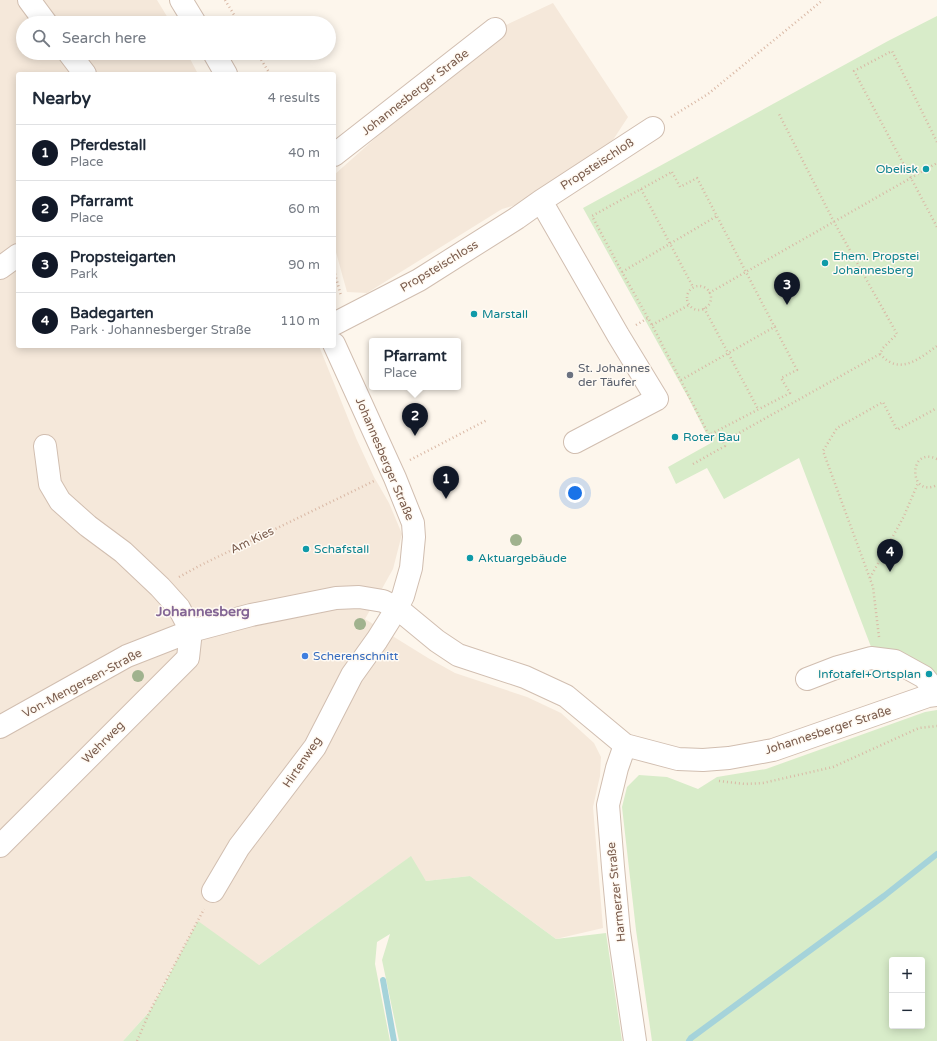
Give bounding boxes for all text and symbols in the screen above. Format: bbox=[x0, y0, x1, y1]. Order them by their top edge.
search box bbox=[16, 16, 336, 60]
icon: search bbox=[30, 27, 52, 49]
text: Search here bbox=[62, 29, 146, 47]
street label: Johannesberger Straße bbox=[359, 46, 472, 138]
text: Nearby bbox=[32, 88, 91, 109]
text: 4 results bbox=[268, 90, 320, 106]
street label: Propsteischloß bbox=[558, 135, 636, 193]
text: Pferdestall bbox=[70, 136, 146, 154]
text: 1 bbox=[41, 145, 49, 161]
text: 40 m bbox=[288, 145, 320, 161]
text: Place bbox=[70, 154, 103, 170]
place label: Obelisk bbox=[876, 162, 918, 176]
marker: Obelisk bbox=[921, 164, 931, 174]
text: Pfarramt bbox=[70, 192, 133, 210]
text: 2 bbox=[41, 201, 49, 217]
text: 60 m bbox=[288, 201, 320, 217]
text: Place bbox=[70, 210, 103, 226]
street label: Propsteischloss bbox=[397, 237, 481, 295]
text: Propsteigarten bbox=[70, 248, 176, 266]
place label: Ehem. Propstei Johannesberg bbox=[833, 249, 919, 277]
text: 3 bbox=[41, 257, 49, 273]
text: 90 m bbox=[288, 257, 320, 273]
marker: Ehem. Propstei Johannesberg bbox=[820, 258, 830, 268]
text: Park bbox=[70, 266, 98, 282]
pin: 3 bbox=[774, 272, 800, 305]
text: Badegarten bbox=[70, 304, 154, 322]
place label: Marstall bbox=[482, 307, 528, 321]
marker: Marstall bbox=[469, 309, 479, 319]
text: 4 bbox=[41, 313, 49, 329]
text: 110 m bbox=[280, 313, 320, 329]
text: Park · Johannesberger Straße bbox=[70, 322, 251, 338]
popup bbox=[369, 338, 461, 390]
text: Pfarramt bbox=[383, 347, 447, 365]
place label: St. Johannes der Täufer bbox=[578, 361, 650, 389]
text: Place bbox=[383, 365, 417, 381]
marker: St. Johannes der Täufer bbox=[565, 370, 575, 380]
street label: Johannesberger Straße bbox=[353, 395, 417, 523]
pin: 2 bbox=[402, 403, 428, 436]
place label: Roter Bau bbox=[683, 430, 740, 444]
marker: Roter Bau bbox=[670, 432, 680, 442]
pin: 1 bbox=[433, 466, 459, 499]
your location bbox=[565, 483, 585, 503]
street label: Am Kies bbox=[228, 523, 276, 557]
pin: 4 bbox=[877, 539, 903, 572]
place label: Schafstall bbox=[314, 542, 369, 556]
marker: Schafstall bbox=[301, 544, 311, 554]
place label: Aktuargebäude bbox=[478, 551, 567, 565]
marker: Aktuargebäude bbox=[465, 553, 475, 563]
district label: Johannesberg bbox=[155, 603, 250, 620]
street label: Von-Mengersen-Straße bbox=[20, 645, 144, 720]
place label: Scherenschnitt bbox=[313, 649, 399, 663]
marker: Scherenschnitt bbox=[300, 651, 310, 661]
place label: Infotafel+Ortsplan bbox=[818, 667, 921, 681]
marker: Infotafel+Ortsplan bbox=[924, 669, 934, 679]
street label: Johannesberger Straße bbox=[763, 703, 893, 757]
street label: Wehrweg bbox=[79, 718, 127, 766]
street label: Hirtenweg bbox=[280, 734, 324, 790]
street label: Harmerzer Straße bbox=[604, 841, 628, 943]
map controls bbox=[889, 957, 925, 1029]
button: + bbox=[889, 957, 925, 993]
button: − bbox=[889, 993, 925, 1029]

